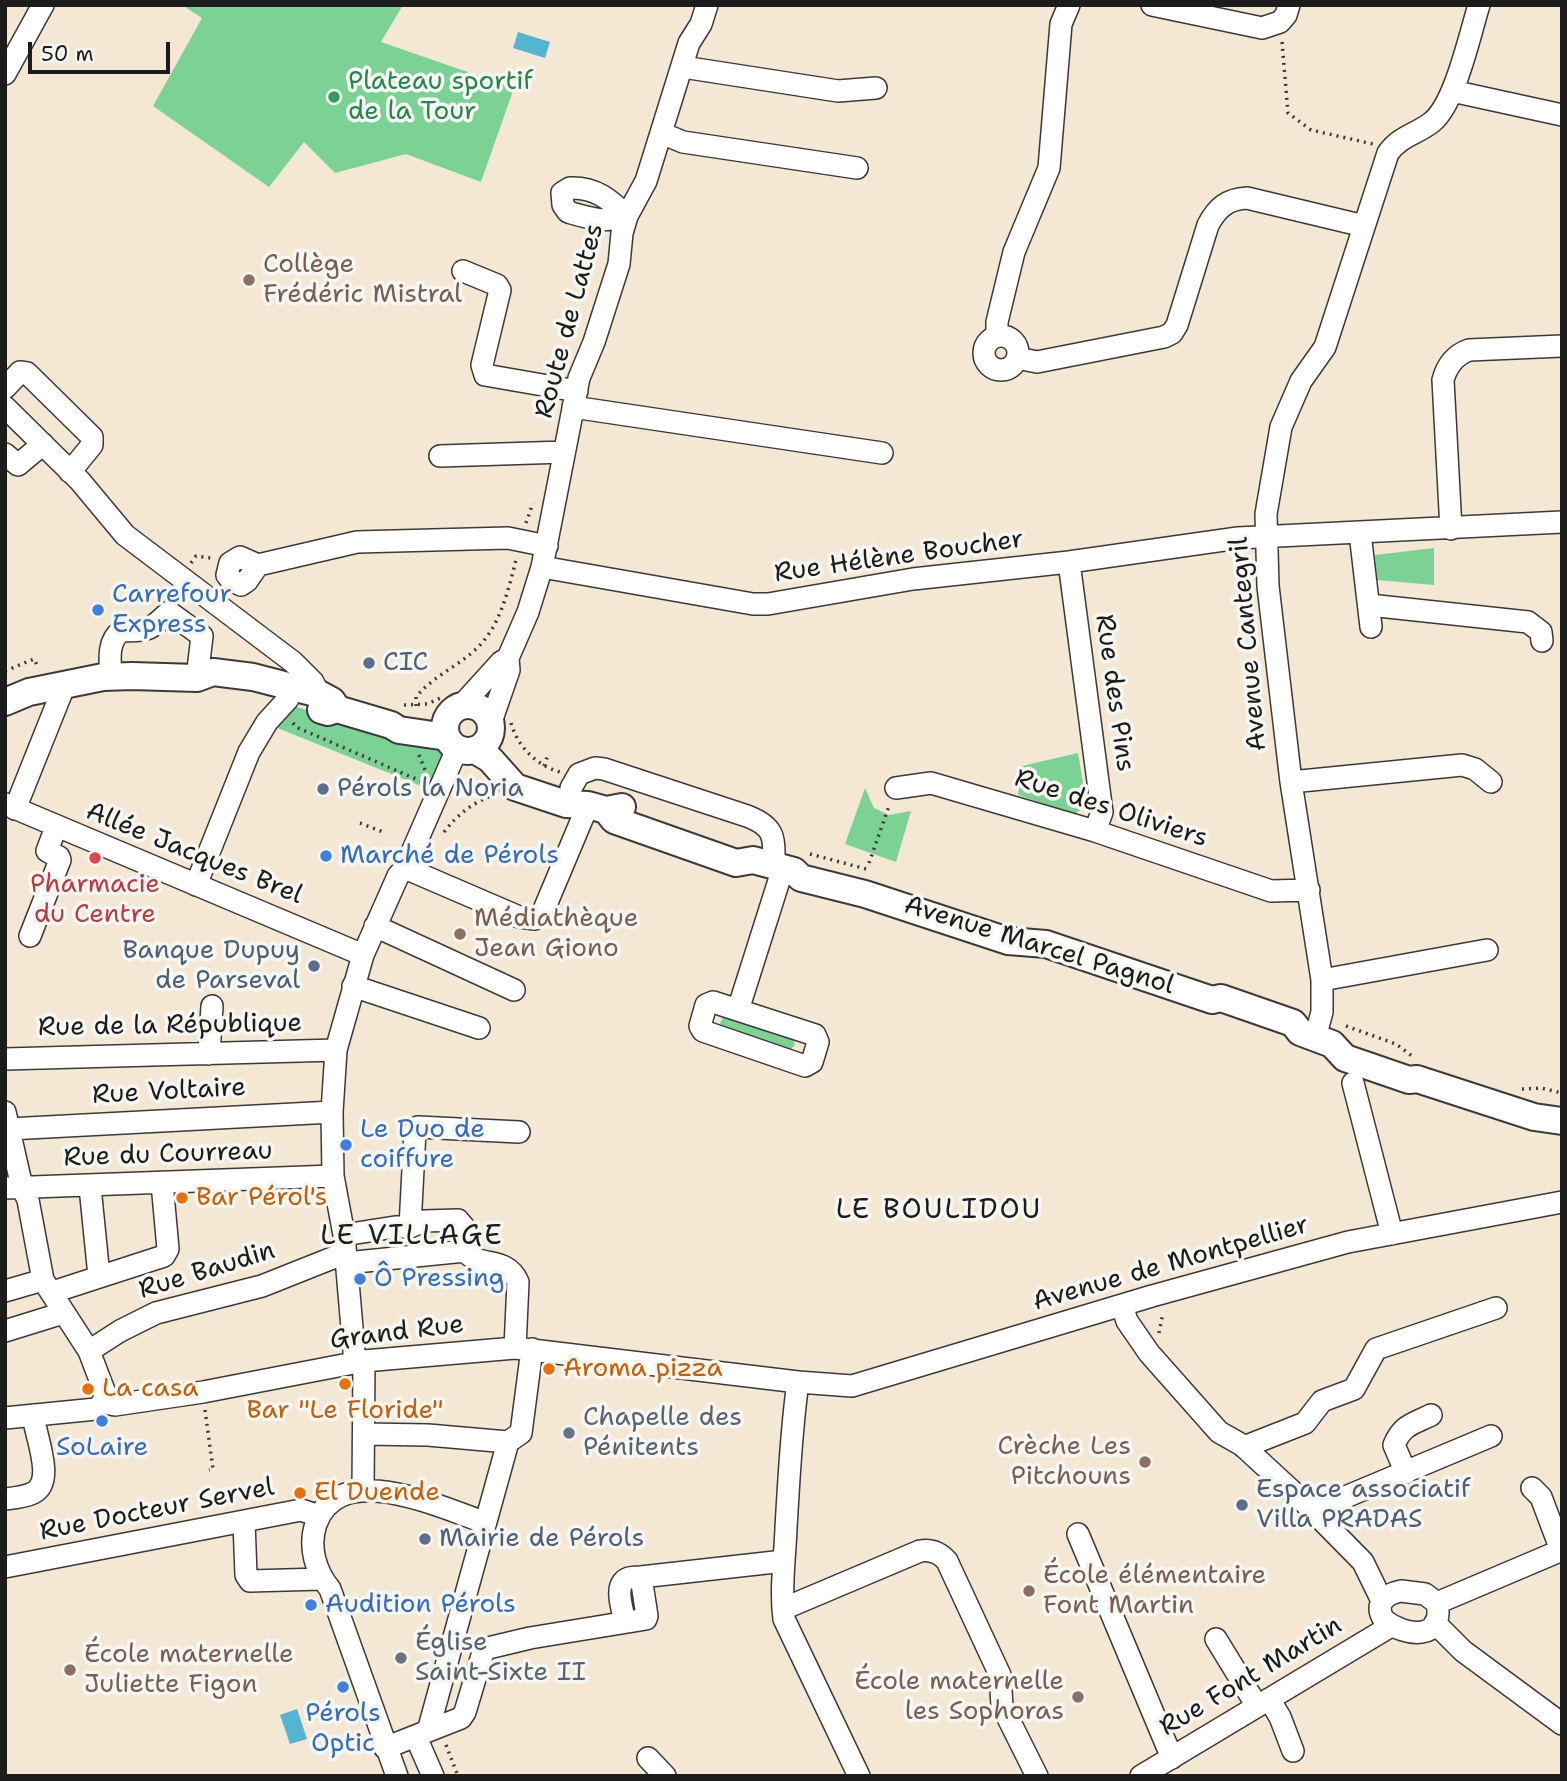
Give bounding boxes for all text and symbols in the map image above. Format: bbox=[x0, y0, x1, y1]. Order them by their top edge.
scale bar bbox=[32, 28, 173, 72]
text: 50 m bbox=[41, 40, 94, 68]
place label: Plateau sportif de la Tour bbox=[348, 66, 533, 128]
marker: Plateau sportif de la Tour bbox=[326, 89, 342, 105]
street label: Route de Lattes bbox=[529, 220, 611, 422]
place label: Collège Frédéric Mistral bbox=[263, 249, 462, 310]
marker: Collège Frédéric Mistral bbox=[241, 272, 257, 288]
street label: Rue Hélène Boucher bbox=[772, 524, 1026, 590]
street label: Avenue Cantegril bbox=[1224, 536, 1274, 752]
place label: Carrefour Express bbox=[112, 579, 232, 640]
marker: Carrefour Express bbox=[90, 602, 106, 618]
street label: Rue des Pins bbox=[1088, 612, 1140, 774]
place label: CIC bbox=[383, 647, 428, 679]
marker: CIC bbox=[361, 655, 377, 671]
street label: Rue des Oliviers bbox=[1011, 763, 1211, 855]
place label: Pérols la Noria bbox=[337, 773, 524, 805]
marker: Pérols la Noria bbox=[315, 781, 331, 797]
street label: Allée Jacques Brel bbox=[81, 796, 307, 912]
place label: Marché de Pérols bbox=[340, 840, 559, 872]
marker: Marché de Pérols bbox=[318, 848, 334, 864]
marker: Pharmacie du Centre bbox=[87, 850, 103, 866]
place label: Pharmacie du Centre bbox=[30, 869, 160, 931]
street label: Avenue Marcel Pagnol bbox=[900, 890, 1178, 1002]
place label: Médiathèque Jean Giono bbox=[474, 903, 638, 964]
marker: Médiathèque Jean Giono bbox=[452, 926, 468, 942]
place label: Banque Dupuy de Parseval bbox=[123, 935, 300, 996]
marker: Banque Dupuy de Parseval bbox=[306, 958, 322, 974]
street label: Rue de la République bbox=[38, 1008, 302, 1044]
street label: Rue Voltaire bbox=[91, 1072, 247, 1112]
place label: Le Duo de coiffure bbox=[360, 1114, 485, 1176]
street label: Rue du Courreau bbox=[63, 1136, 273, 1174]
marker: Le Duo de coiffure bbox=[338, 1137, 354, 1153]
place label: Bar Pérol's bbox=[196, 1182, 327, 1214]
marker: Bar Pérol's bbox=[174, 1190, 190, 1206]
district label: LE BOULIDOU bbox=[837, 1194, 1041, 1228]
street label: Avenue de Montpellier bbox=[1029, 1210, 1313, 1318]
district label: LE VILLAGE bbox=[322, 1220, 502, 1254]
street label: Rue Baudin bbox=[135, 1236, 279, 1306]
place label: Ô Pressing bbox=[374, 1263, 505, 1295]
marker: Ô Pressing bbox=[352, 1271, 368, 1287]
street label: Grand Rue bbox=[328, 1309, 466, 1357]
place label: Aroma pizza bbox=[563, 1353, 723, 1385]
marker: Aroma pizza bbox=[541, 1361, 557, 1377]
place label: La casa bbox=[102, 1373, 198, 1405]
marker: Bar "Le Floride" bbox=[337, 1376, 353, 1392]
marker: La casa bbox=[80, 1381, 96, 1397]
place label: Bar "Le Floride" bbox=[247, 1395, 443, 1427]
place label: Chapelle des Pénitents bbox=[583, 1402, 742, 1464]
marker: SoLaire bbox=[94, 1413, 110, 1429]
marker: Chapelle des Pénitents bbox=[561, 1425, 577, 1441]
place label: Crèche Les Pitchouns bbox=[997, 1431, 1131, 1492]
place label: SoLaire bbox=[56, 1432, 148, 1464]
marker: Crèche Les Pitchouns bbox=[1137, 1454, 1153, 1470]
street label: Rue Docteur Servel bbox=[37, 1472, 277, 1548]
place label: Espace associatif Villa PRADAS bbox=[1256, 1474, 1470, 1536]
place label: El Duende bbox=[314, 1477, 440, 1509]
marker: El Duende bbox=[292, 1485, 308, 1501]
marker: Espace associatif Villa PRADAS bbox=[1234, 1497, 1250, 1513]
place label: Mairie de Pérols bbox=[439, 1523, 644, 1555]
marker: Mairie de Pérols bbox=[417, 1531, 433, 1547]
place label: École élémentaire Font Martin bbox=[1043, 1560, 1266, 1622]
marker: École élémentaire Font Martin bbox=[1021, 1583, 1037, 1599]
place label: Audition Pérols bbox=[325, 1589, 516, 1621]
marker: Audition Pérols bbox=[303, 1597, 319, 1613]
street label: Rue Font Martin bbox=[1154, 1610, 1348, 1744]
place label: Église Saint-Sixte II bbox=[415, 1627, 586, 1688]
place label: École maternelle Juliette Figon bbox=[84, 1639, 294, 1700]
marker: Église Saint-Sixte II bbox=[393, 1650, 409, 1666]
marker: École maternelle Juliette Figon bbox=[62, 1662, 78, 1678]
place label: École maternelle les Sophoras bbox=[854, 1666, 1064, 1728]
marker: Pérols Optic bbox=[335, 1679, 351, 1695]
marker: École maternelle les Sophoras bbox=[1070, 1689, 1086, 1705]
place label: Pérols Optic bbox=[305, 1698, 381, 1760]

